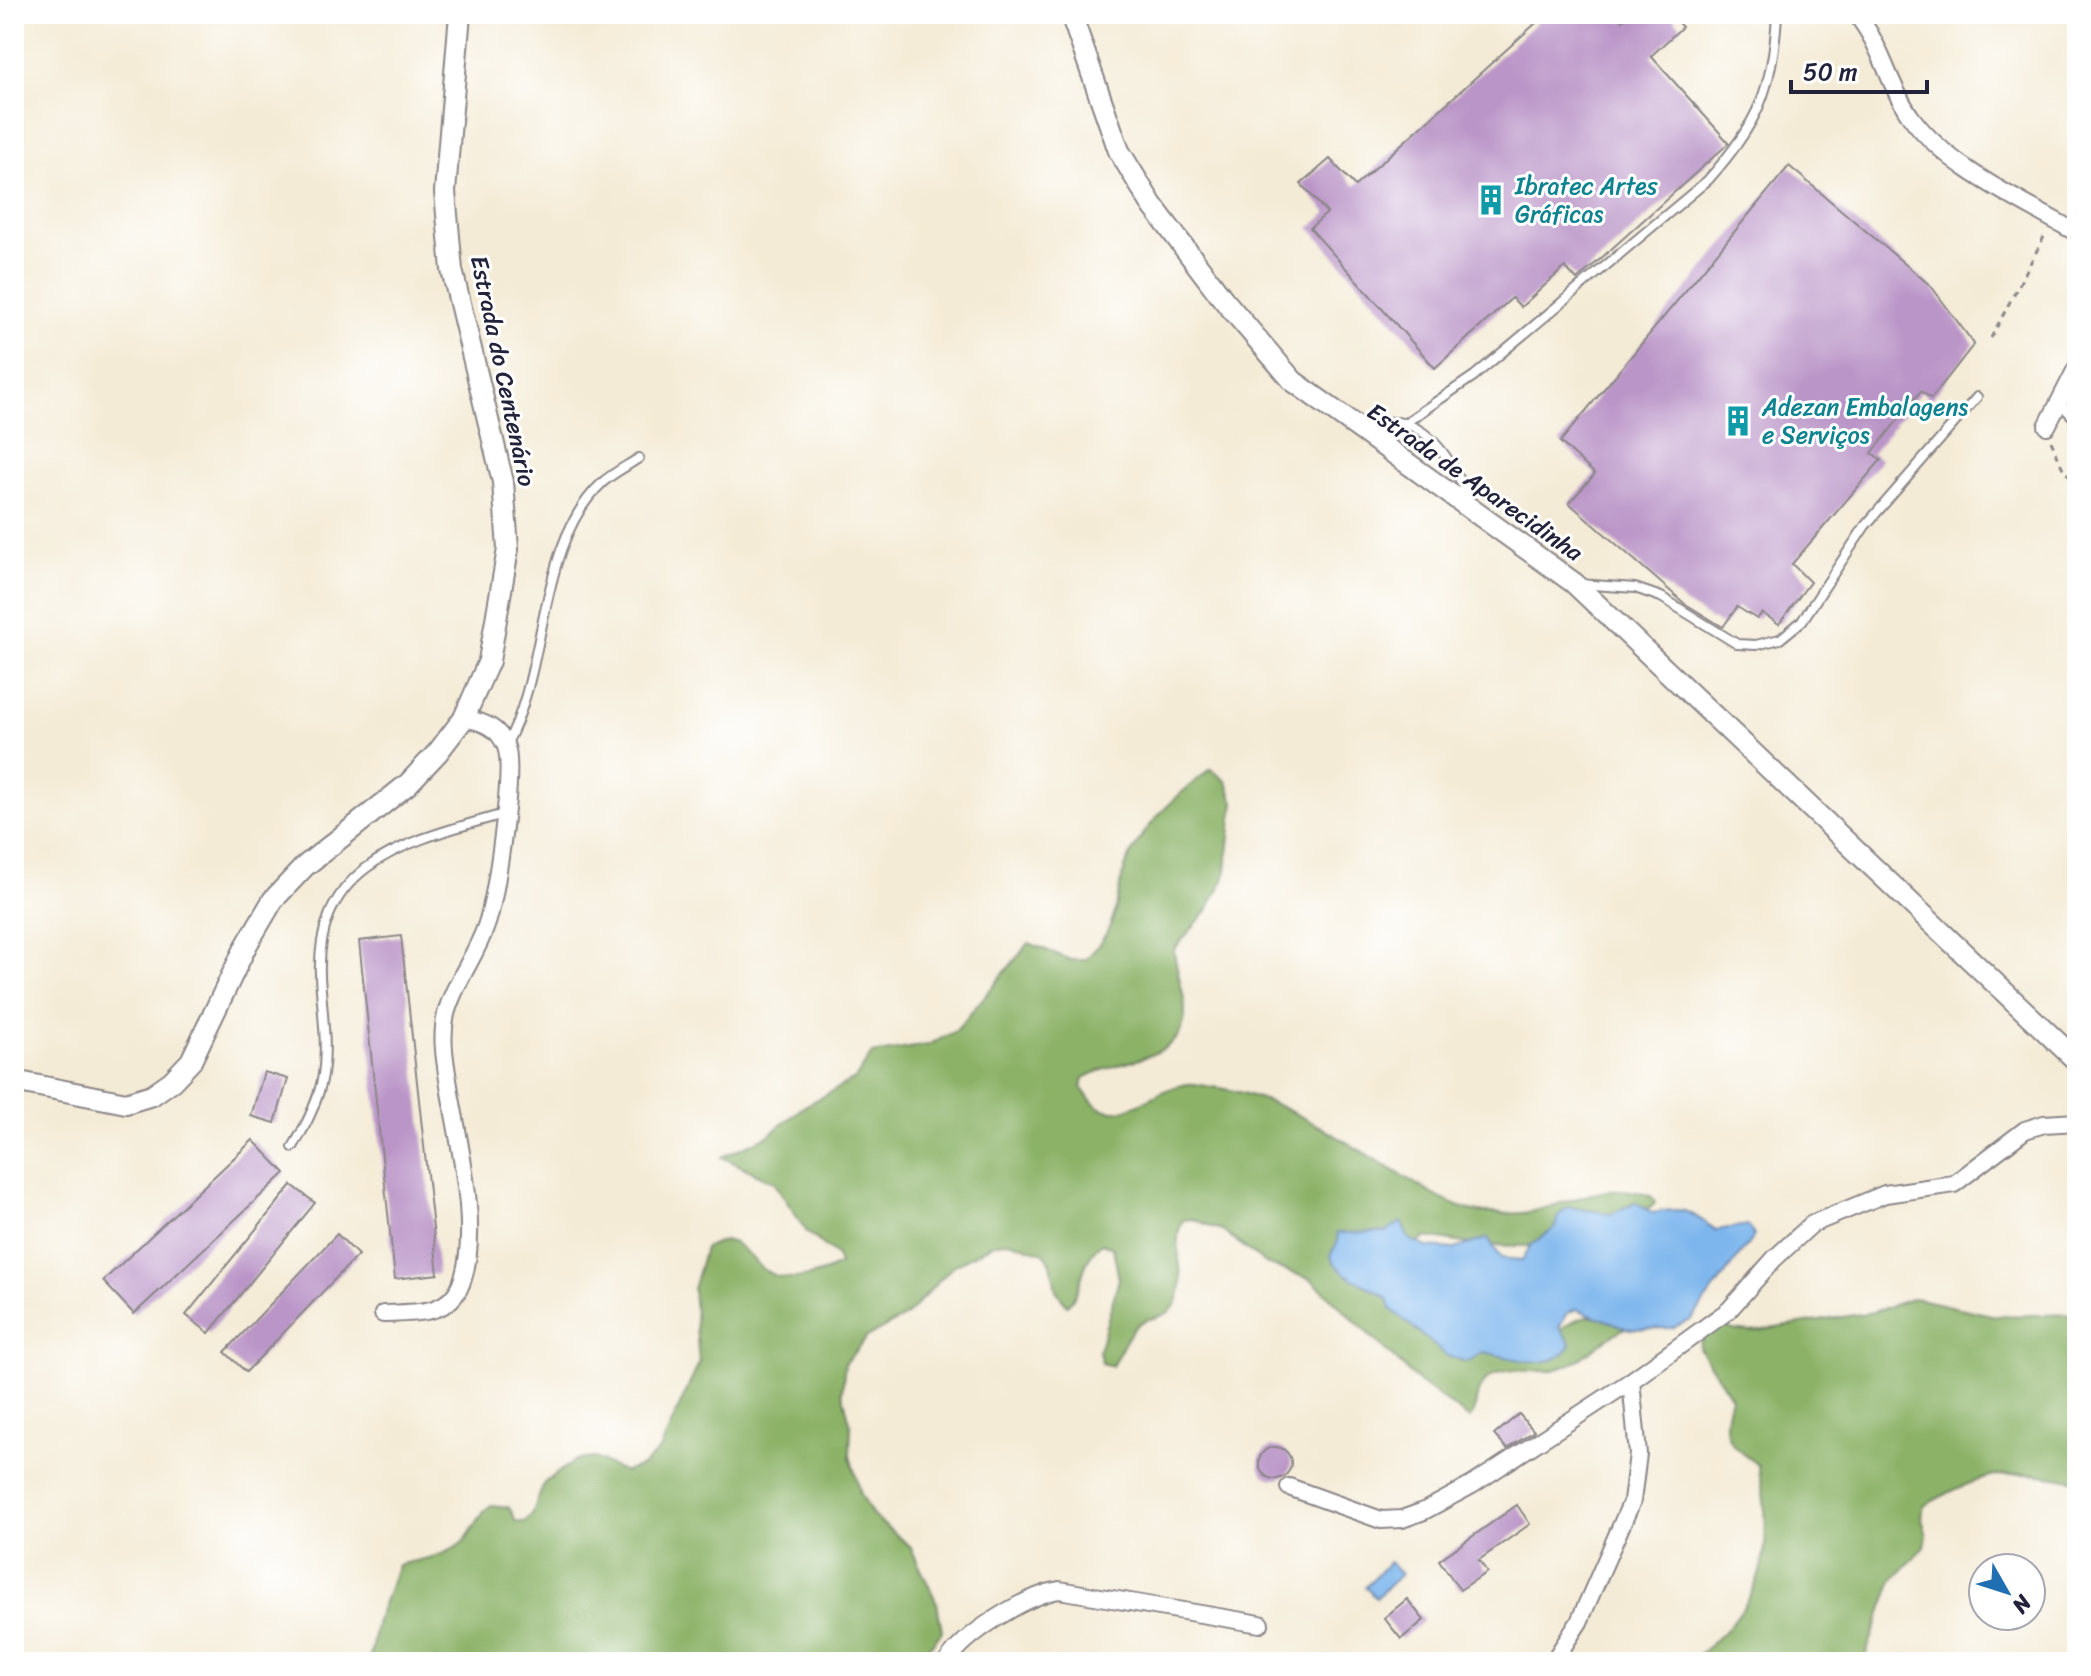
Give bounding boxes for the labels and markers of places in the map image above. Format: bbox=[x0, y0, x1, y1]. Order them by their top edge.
place label: Ibratec Artes Gráficas bbox=[1514, 165, 1659, 235]
building icon: Ibratec Artes Gráficas bbox=[1474, 183, 1508, 217]
place label: Adezan Embalagens e Serviços bbox=[1761, 386, 1968, 456]
building icon: Adezan Embalagens e Serviços bbox=[1721, 404, 1755, 438]

